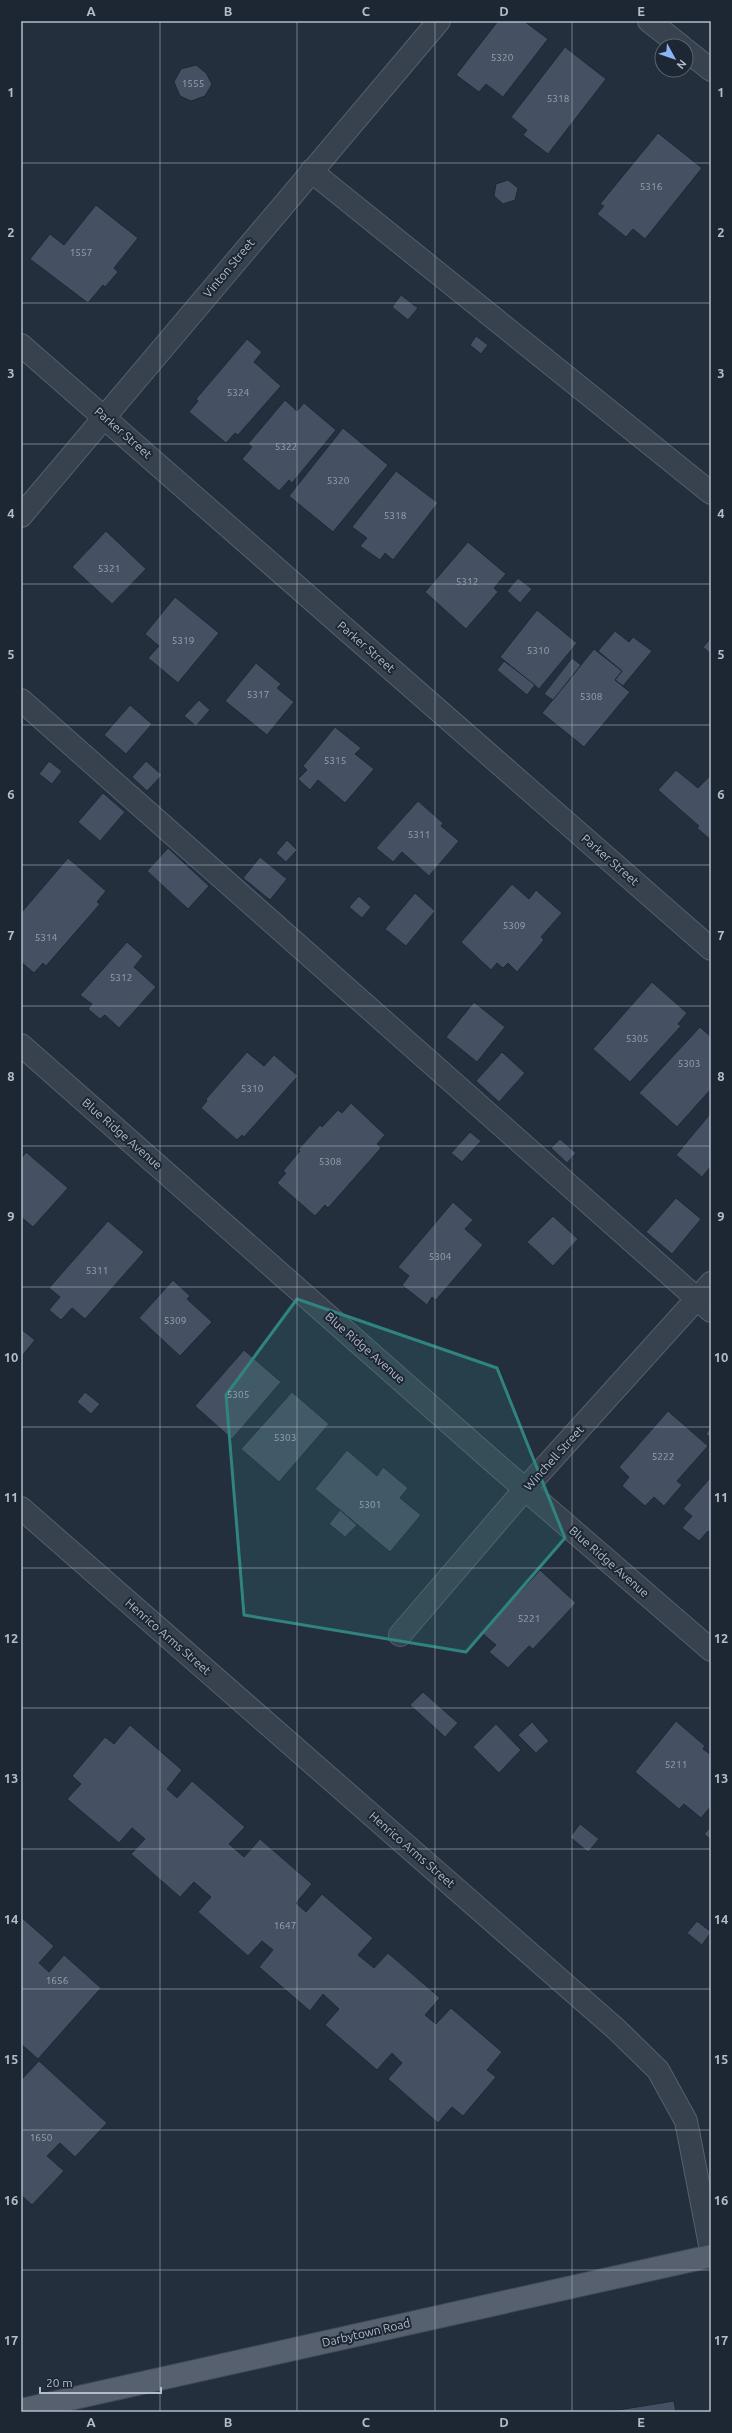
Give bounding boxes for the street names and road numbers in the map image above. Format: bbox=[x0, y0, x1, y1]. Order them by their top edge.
street label: Vinton Street bbox=[200, 235, 257, 300]
street label: Parker Street bbox=[92, 404, 155, 461]
street label: Parker Street bbox=[335, 618, 398, 675]
street label: Parker Street bbox=[579, 831, 642, 888]
street label: Blue Ridge Avenue bbox=[80, 1096, 165, 1172]
street label: Blue Ridge Avenue bbox=[323, 1310, 408, 1386]
street label: Winchell Street bbox=[521, 1422, 586, 1493]
street label: Blue Ridge Avenue bbox=[567, 1524, 652, 1600]
street label: Henrico Arms Street bbox=[123, 1596, 214, 1677]
street label: Henrico Arms Street bbox=[367, 1809, 458, 1890]
street label: Darbytown Road bbox=[320, 2316, 411, 2349]

